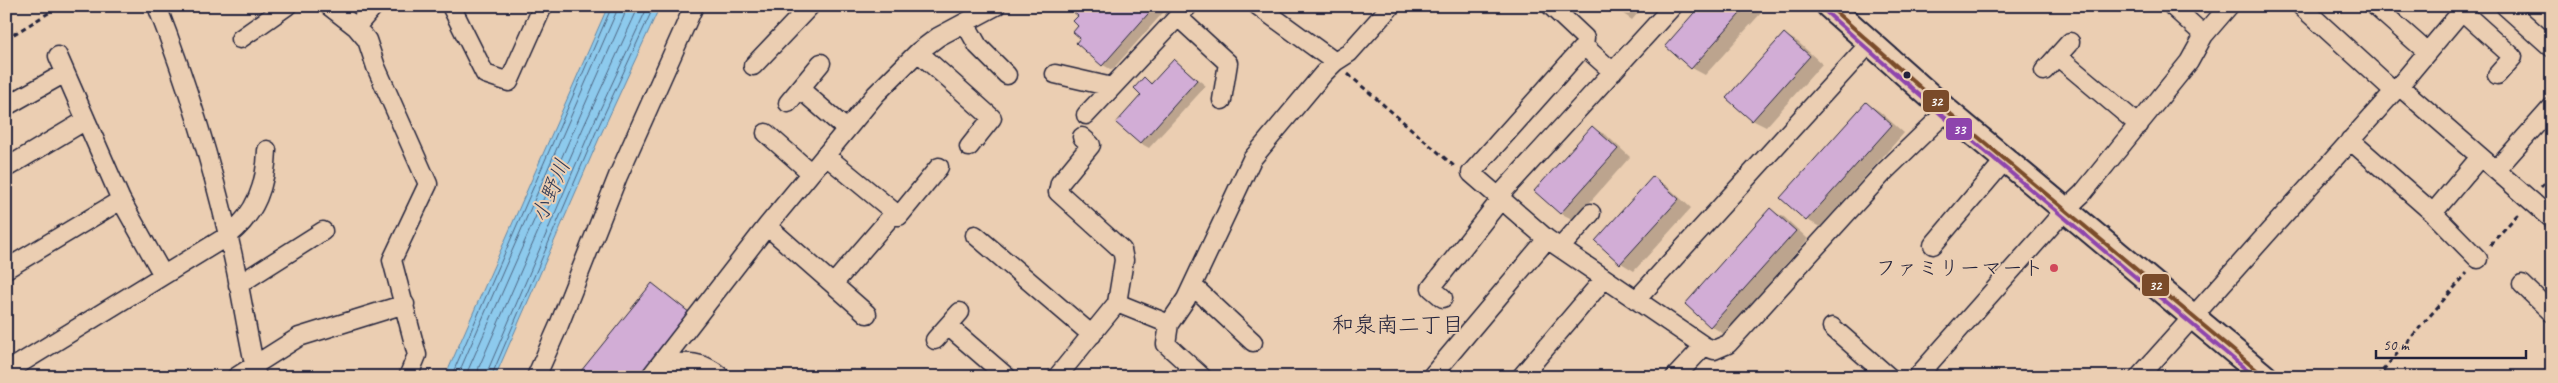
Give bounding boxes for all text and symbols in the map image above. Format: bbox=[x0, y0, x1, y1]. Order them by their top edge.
unlabelled marker bbox=[1902, 70, 1912, 80]
line badge: 32 bbox=[1922, 89, 1950, 113]
text: 32 bbox=[1930, 93, 1944, 110]
line badge: 33 bbox=[1945, 117, 1973, 141]
text: 33 bbox=[1953, 121, 1967, 138]
water label: 小野川 bbox=[525, 155, 577, 227]
place label: ファミリーマート bbox=[1876, 255, 2044, 281]
marker: ファミリーマート bbox=[2048, 262, 2060, 274]
line badge: 32 bbox=[2141, 273, 2170, 297]
text: 32 bbox=[2149, 277, 2163, 294]
district label: 和泉南二丁目 bbox=[1332, 311, 1464, 339]
scale bar bbox=[2376, 328, 2526, 360]
text: 50 m bbox=[2383, 336, 2410, 355]

